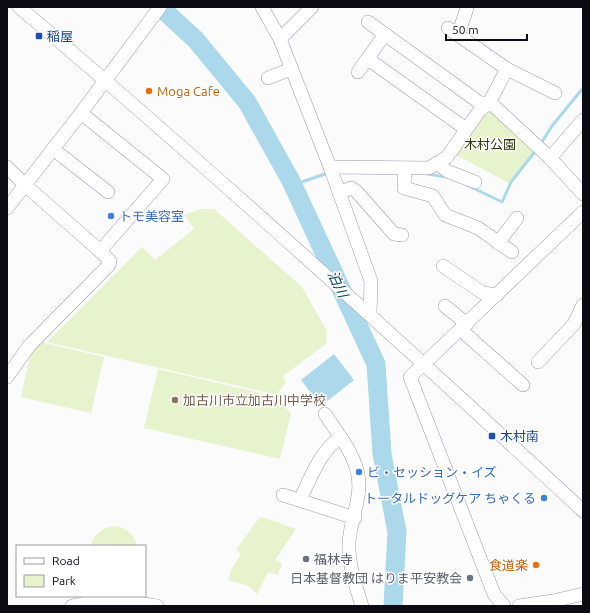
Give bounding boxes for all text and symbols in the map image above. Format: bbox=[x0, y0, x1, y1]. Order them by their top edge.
scale bar bbox=[446, 16, 527, 42]
text: 50 m bbox=[452, 23, 479, 36]
place label: 稲屋 bbox=[47, 29, 73, 43]
marker: 稲屋 bbox=[34, 31, 44, 41]
place label: Moga Cafe bbox=[157, 84, 220, 98]
marker: Moga Cafe bbox=[144, 86, 154, 96]
park label: 木村公園 bbox=[464, 137, 516, 151]
place label: トモ美容室 bbox=[119, 209, 184, 223]
marker: トモ美容室 bbox=[106, 211, 116, 221]
water label: 泊川 bbox=[325, 268, 352, 302]
place label: 加古川市立加古川中学校 bbox=[183, 393, 326, 407]
marker: 加古川市立加古川中学校 bbox=[170, 395, 180, 405]
place label: 木村南 bbox=[500, 429, 539, 443]
marker: 木村南 bbox=[487, 431, 497, 441]
place label: ビ・セッション・イズ bbox=[367, 465, 497, 479]
marker: ビ・セッション・イズ bbox=[354, 467, 364, 477]
place label: トータルドッグケア ちゃくる bbox=[364, 491, 536, 505]
marker: トータルドッグケア ちゃくる bbox=[539, 493, 549, 503]
legend bbox=[16, 545, 146, 597]
place label: 福林寺 bbox=[314, 552, 353, 566]
text: Road bbox=[52, 554, 80, 567]
marker: 福林寺 bbox=[301, 554, 311, 564]
place label: 食道楽 bbox=[489, 558, 528, 572]
marker: 食道楽 bbox=[531, 560, 541, 570]
place label: 日本基督教団 はりま平安教会 bbox=[290, 571, 462, 585]
marker: 日本基督教団 はりま平安教会 bbox=[465, 573, 475, 583]
text: Park bbox=[52, 574, 76, 587]

